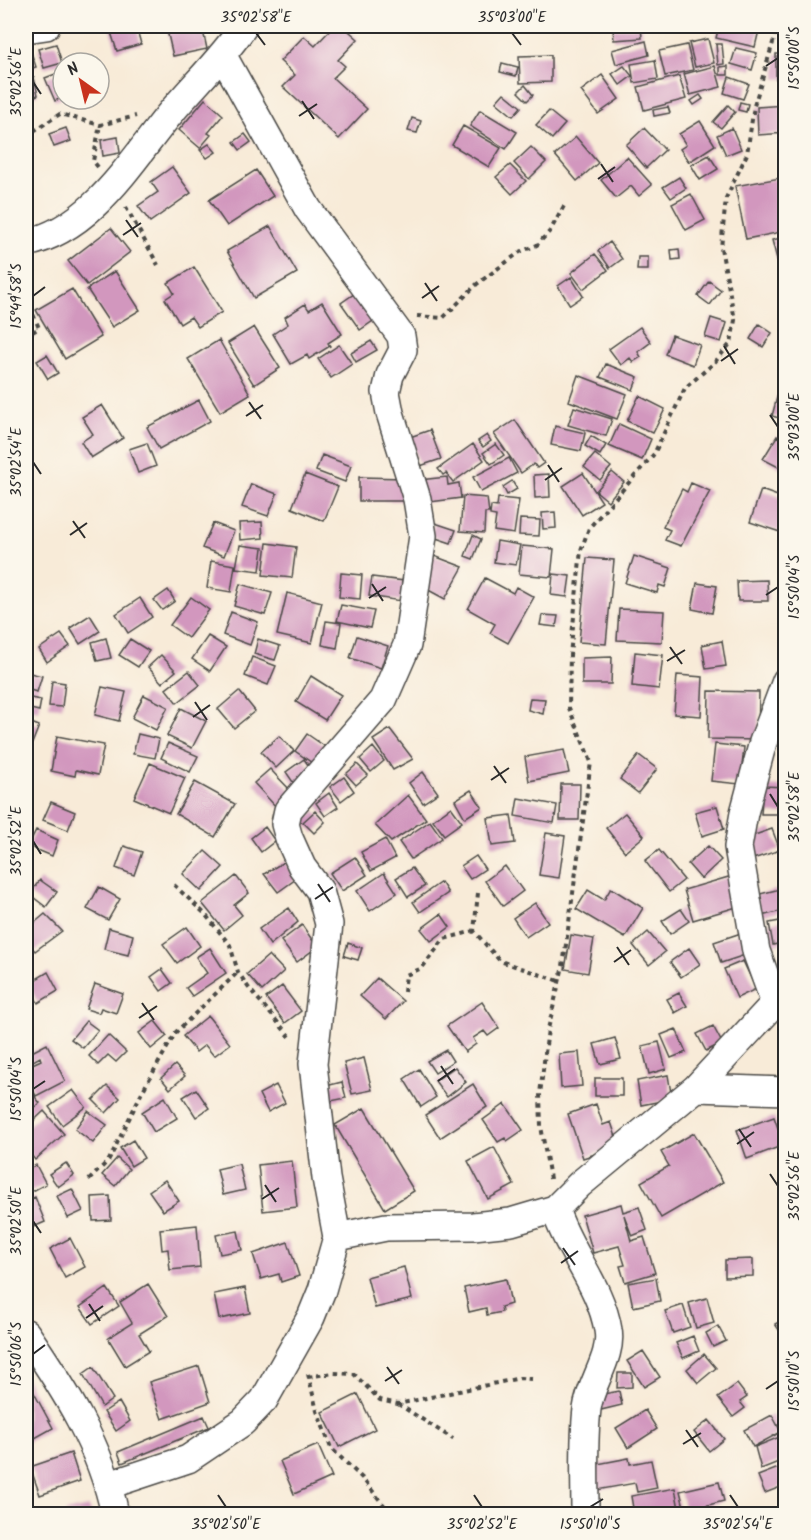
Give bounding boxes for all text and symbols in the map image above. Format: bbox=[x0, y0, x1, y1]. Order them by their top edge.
text: 35°02'58"E bbox=[221, 6, 293, 30]
text: 35°03'00"E bbox=[478, 6, 548, 30]
text: 15°50'00"S bbox=[783, 26, 807, 90]
text: 35°02'56"E bbox=[5, 46, 29, 117]
north arrow bbox=[51, 51, 111, 111]
text: N bbox=[62, 57, 85, 83]
text: 15°49'58"S bbox=[5, 263, 29, 329]
text: 35°03'00"E bbox=[783, 391, 807, 461]
text: 35°02'54"E bbox=[5, 426, 29, 497]
text: 15°50'04"S bbox=[783, 555, 807, 619]
text: 35°02'58"E bbox=[783, 770, 807, 842]
text: 35°02'52"E bbox=[5, 804, 29, 876]
text: 15°50'04"S bbox=[5, 1057, 29, 1121]
text: 35°02'56"E bbox=[783, 1150, 807, 1221]
text: 35°02'50"E bbox=[5, 1185, 29, 1256]
text: 15°50'06"S bbox=[5, 1322, 29, 1386]
text: 15°50'10"S bbox=[783, 1351, 807, 1411]
text: 35°02'50"E bbox=[191, 1513, 262, 1537]
text: 35°02'52"E bbox=[447, 1513, 519, 1537]
text: 15°50'10"S bbox=[560, 1513, 620, 1537]
text: 35°02'54"E bbox=[703, 1513, 774, 1537]

